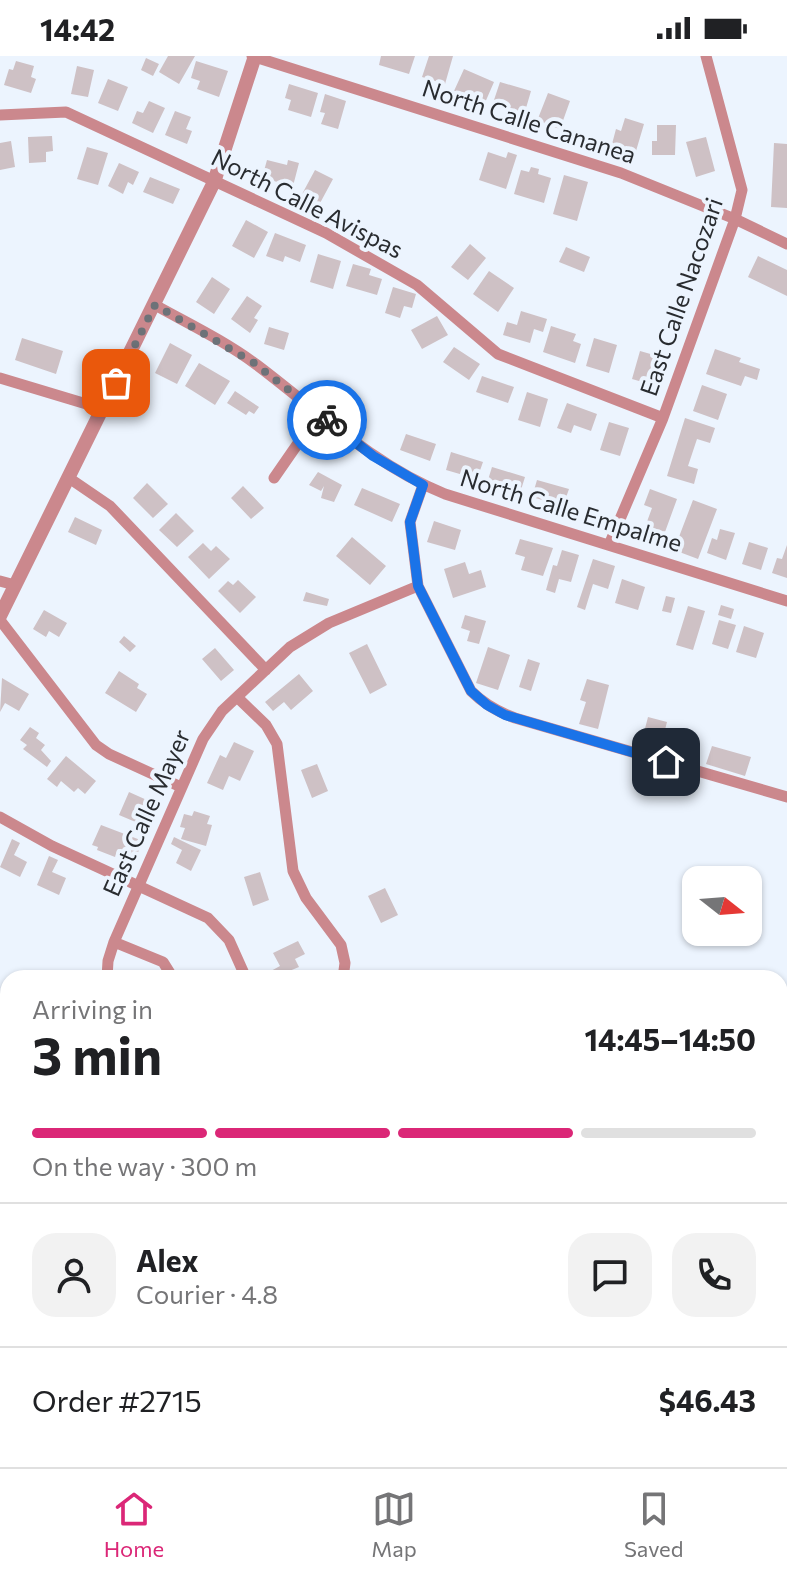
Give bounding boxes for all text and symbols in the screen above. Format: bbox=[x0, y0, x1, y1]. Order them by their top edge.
text: 14:42 bbox=[40, 10, 115, 47]
street label: North Calle Cananea bbox=[419, 72, 640, 169]
street label: North Calle Avispas bbox=[207, 142, 408, 264]
street label: East Calle Nacozari bbox=[633, 194, 728, 399]
pin bbox=[82, 349, 150, 417]
icon: bag bbox=[94, 361, 138, 405]
courier bbox=[287, 380, 367, 460]
icon: bike bbox=[305, 398, 349, 442]
street label: North Calle Empalme bbox=[457, 462, 686, 557]
street label: East Calle Mayer bbox=[96, 724, 196, 900]
pin bbox=[632, 728, 700, 796]
icon: home bbox=[644, 740, 688, 784]
north arrow bbox=[682, 866, 762, 946]
map controls bbox=[682, 866, 762, 946]
text: Arriving in bbox=[32, 993, 153, 1024]
text: 14:45–14:50 bbox=[584, 1020, 756, 1057]
text: 3 min bbox=[32, 1022, 162, 1086]
text: On the way · 300 m bbox=[32, 1150, 257, 1181]
button: person bbox=[32, 1233, 116, 1317]
button: chat bbox=[568, 1233, 652, 1317]
button: phone bbox=[672, 1233, 756, 1317]
text: Alex bbox=[136, 1241, 199, 1278]
text: Courier · 4.8 bbox=[136, 1278, 278, 1309]
text: Order #2715 bbox=[32, 1381, 202, 1418]
text: $46.43 bbox=[659, 1381, 756, 1418]
tab: Home bbox=[104, 1487, 164, 1562]
tab: Map bbox=[371, 1487, 417, 1562]
tab: Saved bbox=[624, 1487, 683, 1562]

